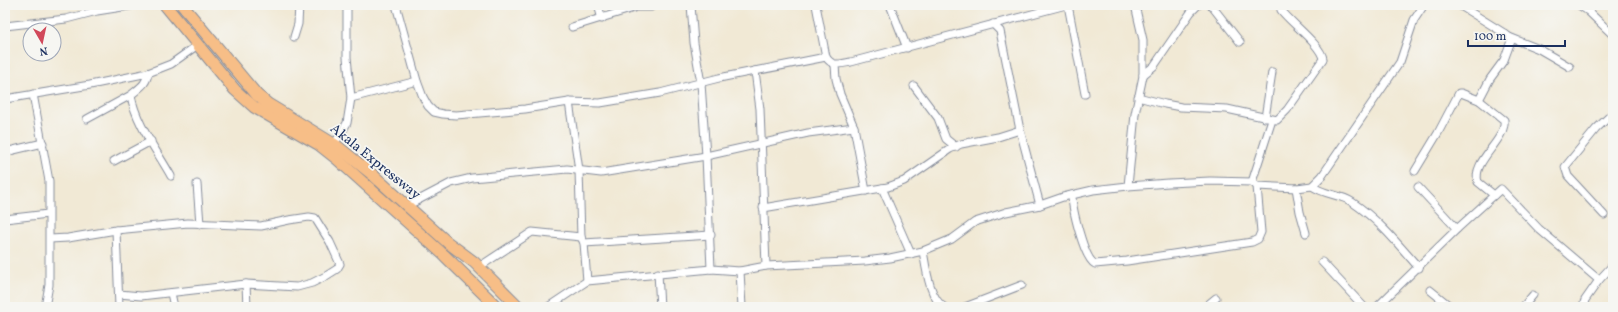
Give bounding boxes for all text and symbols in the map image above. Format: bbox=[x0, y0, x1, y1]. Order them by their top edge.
north arrow bbox=[22, 22, 62, 62]
scale bar bbox=[1468, 22, 1565, 48]
text: 100 m bbox=[1474, 29, 1507, 45]
text: N bbox=[38, 42, 48, 58]
street label: Akala Expressway bbox=[326, 120, 425, 205]

